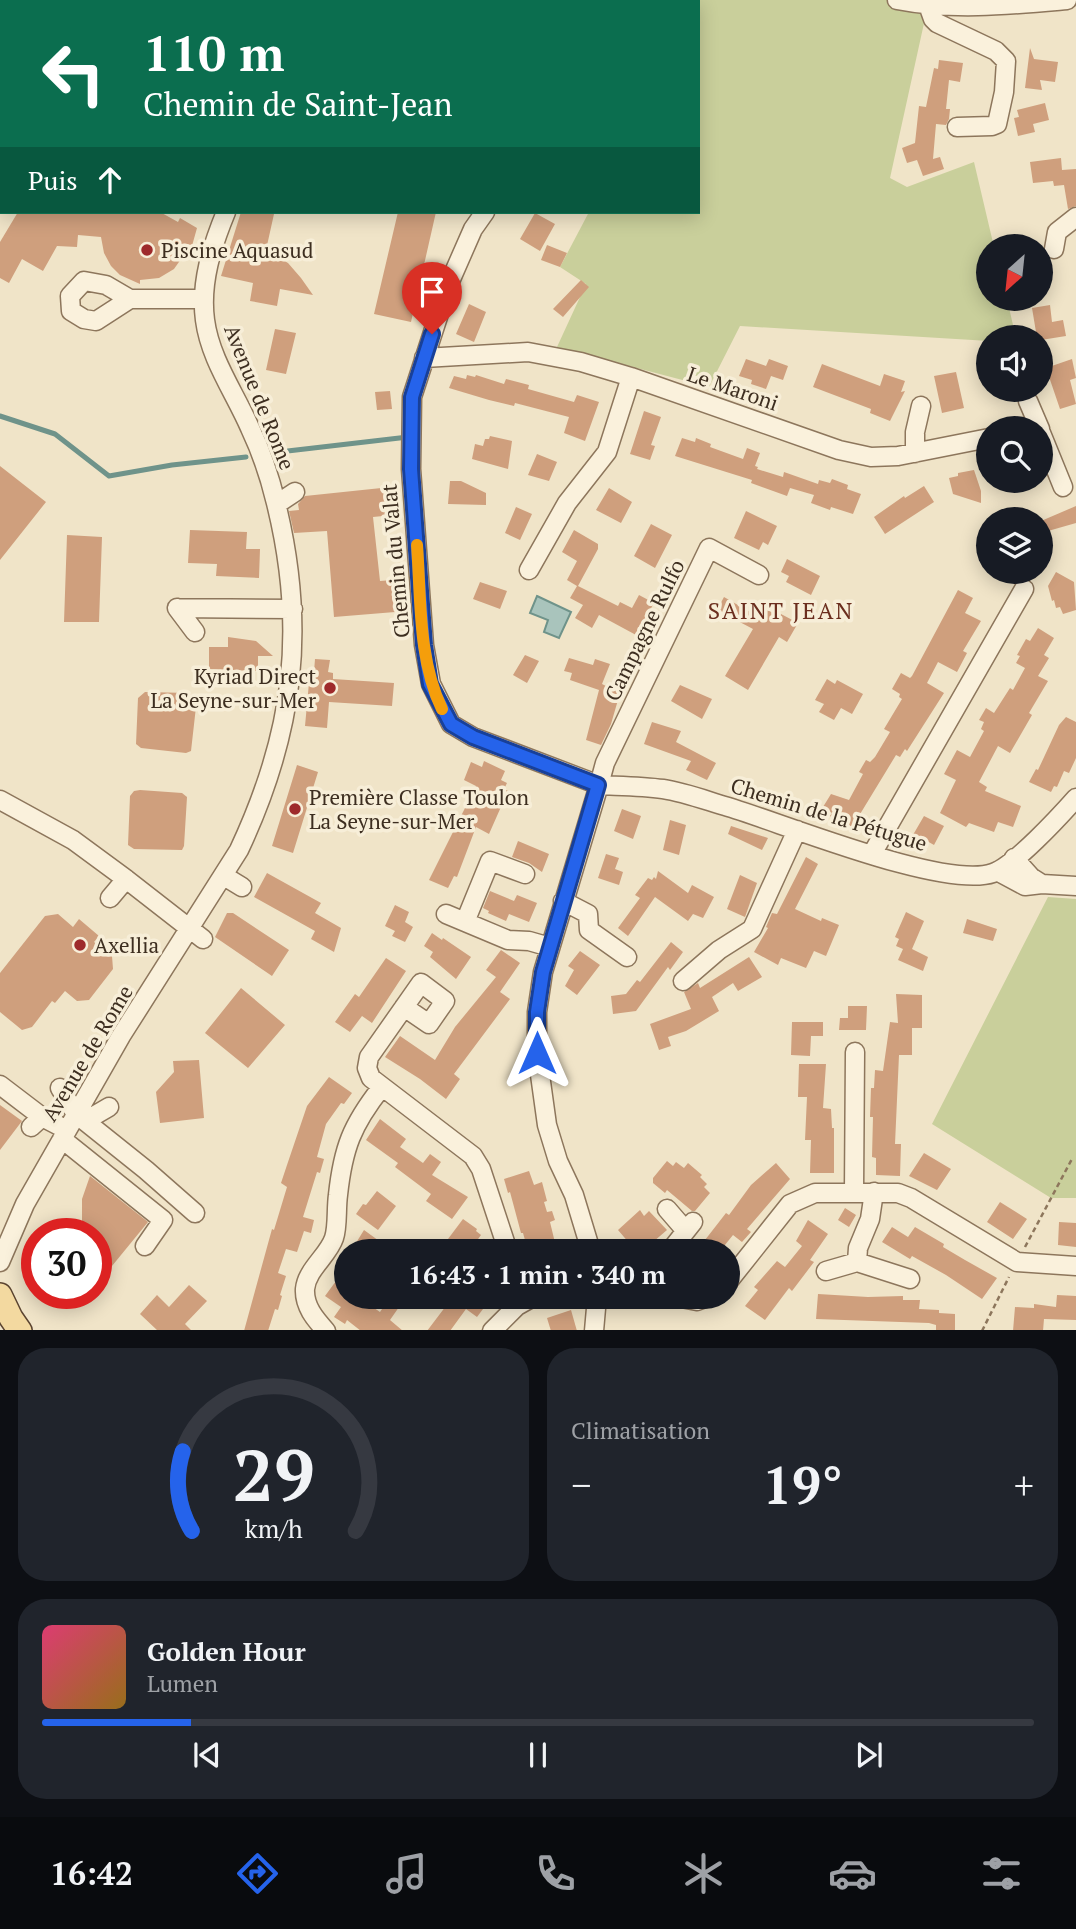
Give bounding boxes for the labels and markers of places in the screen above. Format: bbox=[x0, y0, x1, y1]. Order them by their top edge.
place label: Piscine Aquasud bbox=[161, 236, 314, 264]
marker: Piscine Aquasud bbox=[139, 242, 155, 258]
pin bbox=[402, 262, 462, 334]
place label: Kyriad Direct La Seyne-sur-Mer bbox=[151, 662, 316, 714]
marker: Kyriad Direct La Seyne-sur-Mer bbox=[322, 680, 338, 696]
place label: Première Classe Toulon La Seyne-sur-Mer bbox=[309, 783, 529, 835]
marker: Première Classe Toulon La Seyne-sur-Mer bbox=[287, 801, 303, 817]
place label: Axellia bbox=[94, 931, 160, 959]
marker: Axellia bbox=[72, 937, 88, 953]

